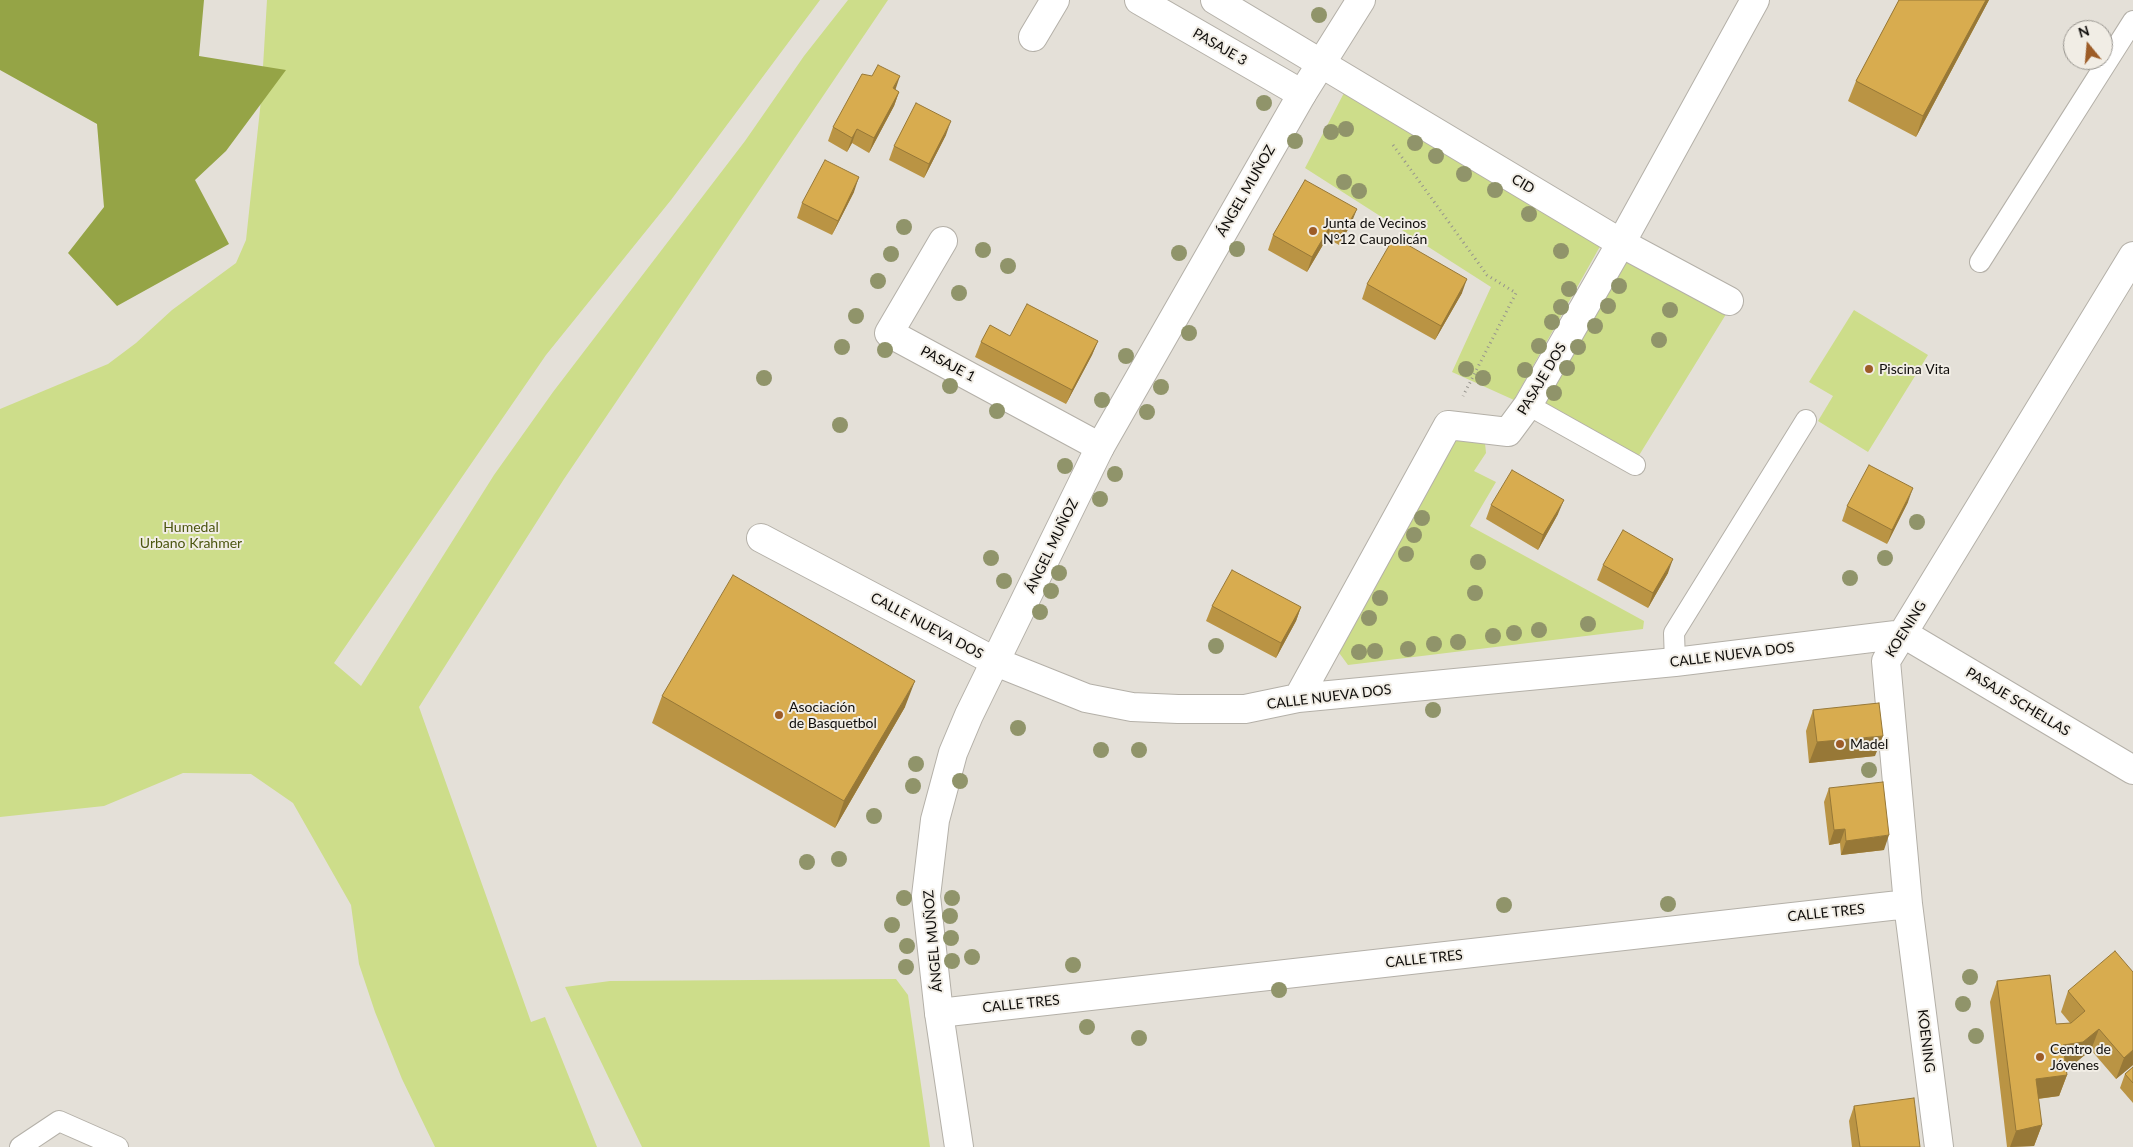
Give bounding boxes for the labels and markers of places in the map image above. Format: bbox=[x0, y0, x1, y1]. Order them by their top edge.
place label: Junta de Vecinos N°12 Caupolicán bbox=[1323, 215, 1427, 248]
marker: Junta de Vecinos N°12 Caupolicán bbox=[1307, 225, 1319, 237]
place label: Piscina Vita bbox=[1879, 361, 1950, 377]
marker: Piscina Vita bbox=[1863, 363, 1875, 375]
place label: Asociación de Basquetbol bbox=[789, 699, 877, 732]
marker: Asociación de Basquetbol bbox=[773, 709, 785, 721]
place label: Madel bbox=[1850, 736, 1888, 752]
marker: Madel bbox=[1834, 738, 1846, 750]
place label: Centro de Jóvenes bbox=[2050, 1041, 2111, 1074]
marker: Centro de Jóvenes bbox=[2034, 1051, 2046, 1063]

